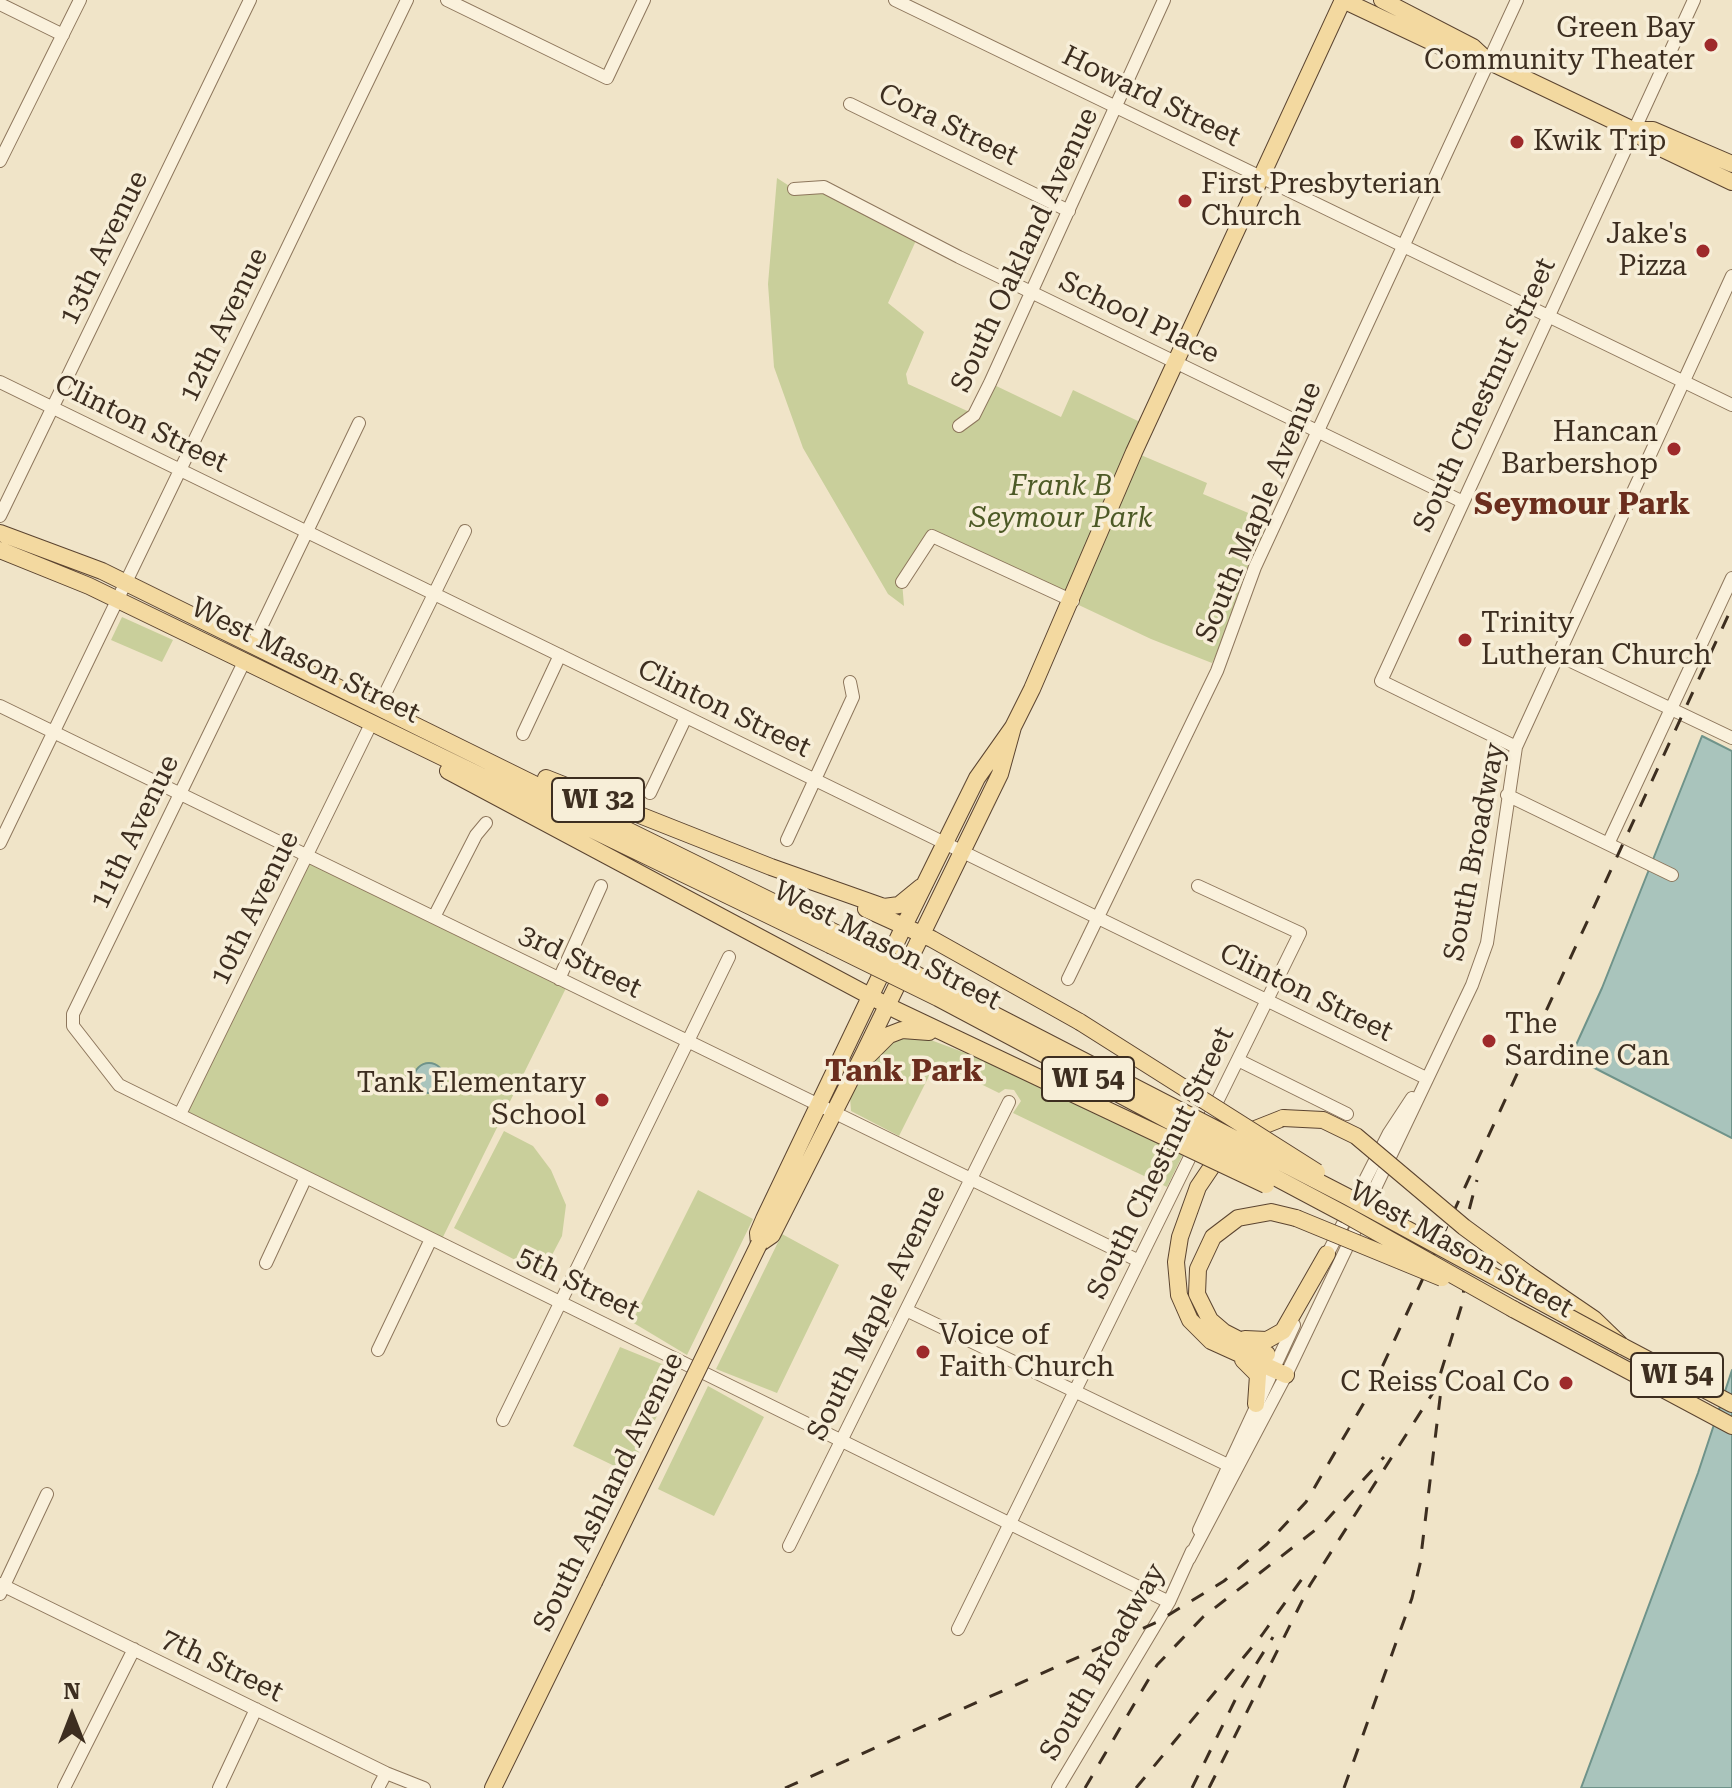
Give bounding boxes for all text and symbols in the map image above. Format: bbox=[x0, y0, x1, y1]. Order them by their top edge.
place label: Green Bay Community Theater bbox=[1424, 12, 1695, 78]
marker: Green Bay Community Theater bbox=[1702, 36, 1720, 54]
street label: Howard Street bbox=[1056, 39, 1246, 155]
street label: Cora Street bbox=[873, 77, 1023, 173]
street label: South Oakland Avenue bbox=[944, 102, 1106, 398]
place label: Kwik Trip bbox=[1533, 125, 1666, 159]
marker: Kwik Trip bbox=[1508, 133, 1526, 151]
street label: 13th Avenue bbox=[52, 165, 156, 331]
place label: First Presbyterian Church bbox=[1201, 168, 1441, 234]
marker: First Presbyterian Church bbox=[1176, 192, 1194, 210]
place label: Jake's Pizza bbox=[1606, 218, 1687, 284]
street label: 12th Avenue bbox=[172, 242, 276, 408]
marker: Jake's Pizza bbox=[1694, 242, 1712, 260]
street label: South Chestnut Street bbox=[1407, 253, 1563, 537]
street label: School Place bbox=[1053, 265, 1225, 371]
street label: Clinton Street bbox=[49, 368, 233, 480]
street label: South Maple Avenue bbox=[1189, 377, 1329, 647]
place label: Hancan Barbershop bbox=[1501, 416, 1658, 482]
marker: Hancan Barbershop bbox=[1665, 440, 1683, 458]
park label: Frank B Seymour Park bbox=[969, 470, 1153, 536]
district label: Seymour Park bbox=[1474, 487, 1690, 523]
street label: West Mason Street bbox=[185, 591, 425, 731]
place label: Trinity Lutheran Church bbox=[1481, 607, 1712, 673]
marker: Trinity Lutheran Church bbox=[1456, 631, 1474, 649]
street label: Clinton Street bbox=[632, 653, 816, 765]
street label: South Broadway bbox=[1437, 740, 1513, 964]
street label: 11th Avenue bbox=[83, 749, 187, 915]
road number: WI 32 bbox=[552, 778, 644, 822]
street label: 10th Avenue bbox=[203, 825, 307, 991]
street label: West Mason Street bbox=[768, 874, 1006, 1018]
street label: 3rd Street bbox=[513, 918, 647, 1006]
street label: Clinton Street bbox=[1214, 937, 1398, 1049]
place label: The Sardine Can bbox=[1505, 1008, 1670, 1074]
street label: South Chestnut Street bbox=[1080, 1021, 1242, 1305]
marker: The Sardine Can bbox=[1480, 1032, 1498, 1050]
district label: Tank Park bbox=[825, 1054, 983, 1090]
road number: WI 54 bbox=[1042, 1057, 1134, 1101]
place label: Tank Elementary School bbox=[356, 1067, 586, 1133]
marker: Tank Elementary School bbox=[593, 1091, 611, 1109]
street label: West Mason Street bbox=[1343, 1175, 1579, 1325]
street label: South Maple Avenue bbox=[801, 1180, 953, 1446]
street label: 5th Street bbox=[511, 1240, 645, 1328]
place label: Voice of Faith Church bbox=[939, 1319, 1114, 1385]
marker: Voice of Faith Church bbox=[914, 1343, 932, 1361]
street label: South Ashland Avenue bbox=[527, 1347, 691, 1637]
road number: WI 54 bbox=[1631, 1353, 1723, 1397]
place label: C Reiss Coal Co bbox=[1340, 1366, 1550, 1400]
marker: C Reiss Coal Co bbox=[1557, 1374, 1575, 1392]
street label: South Broadway bbox=[1033, 1558, 1173, 1766]
street label: 7th Street bbox=[155, 1622, 289, 1710]
north arrow bbox=[32, 1676, 112, 1756]
text: N bbox=[64, 1679, 80, 1704]

